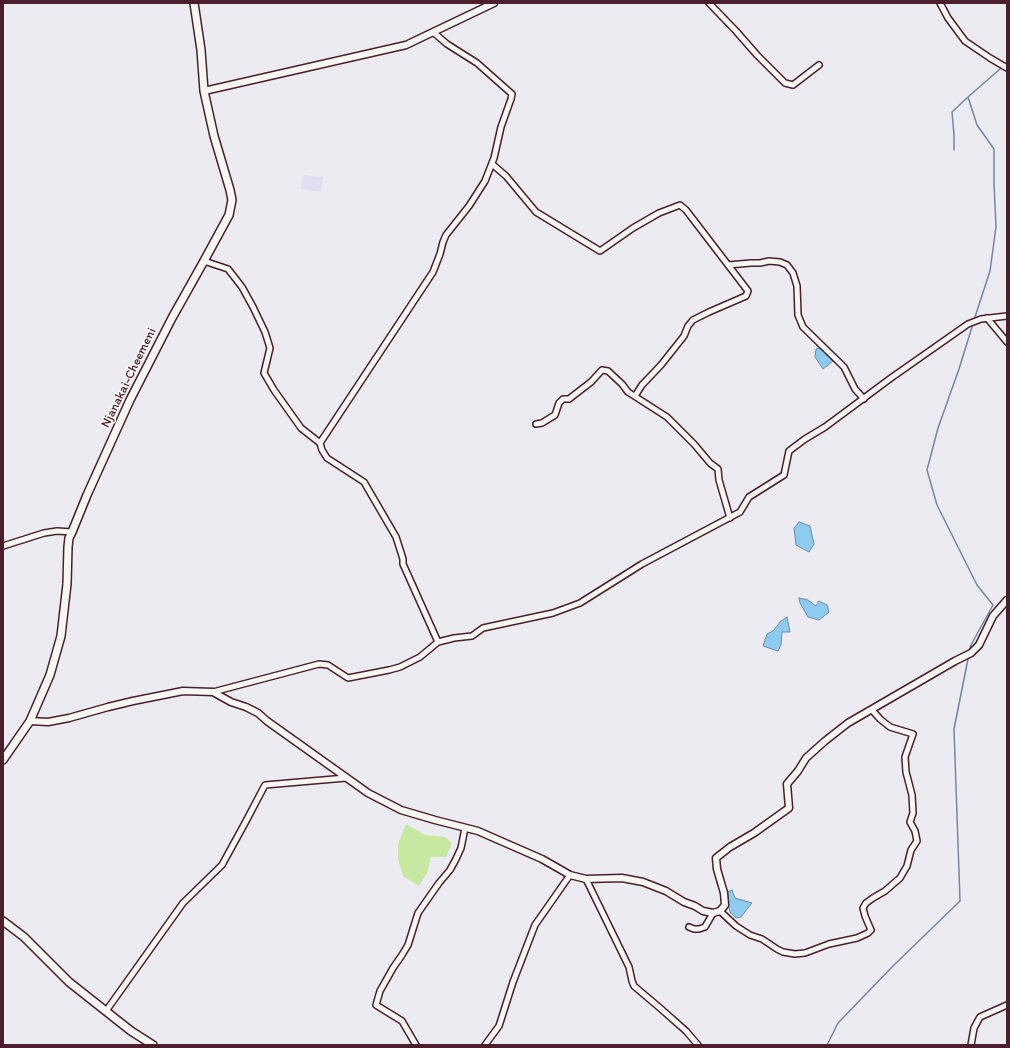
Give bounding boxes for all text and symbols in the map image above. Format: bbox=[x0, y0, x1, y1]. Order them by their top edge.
street label: Njanakai-Cheemeni bbox=[98, 325, 160, 431]

